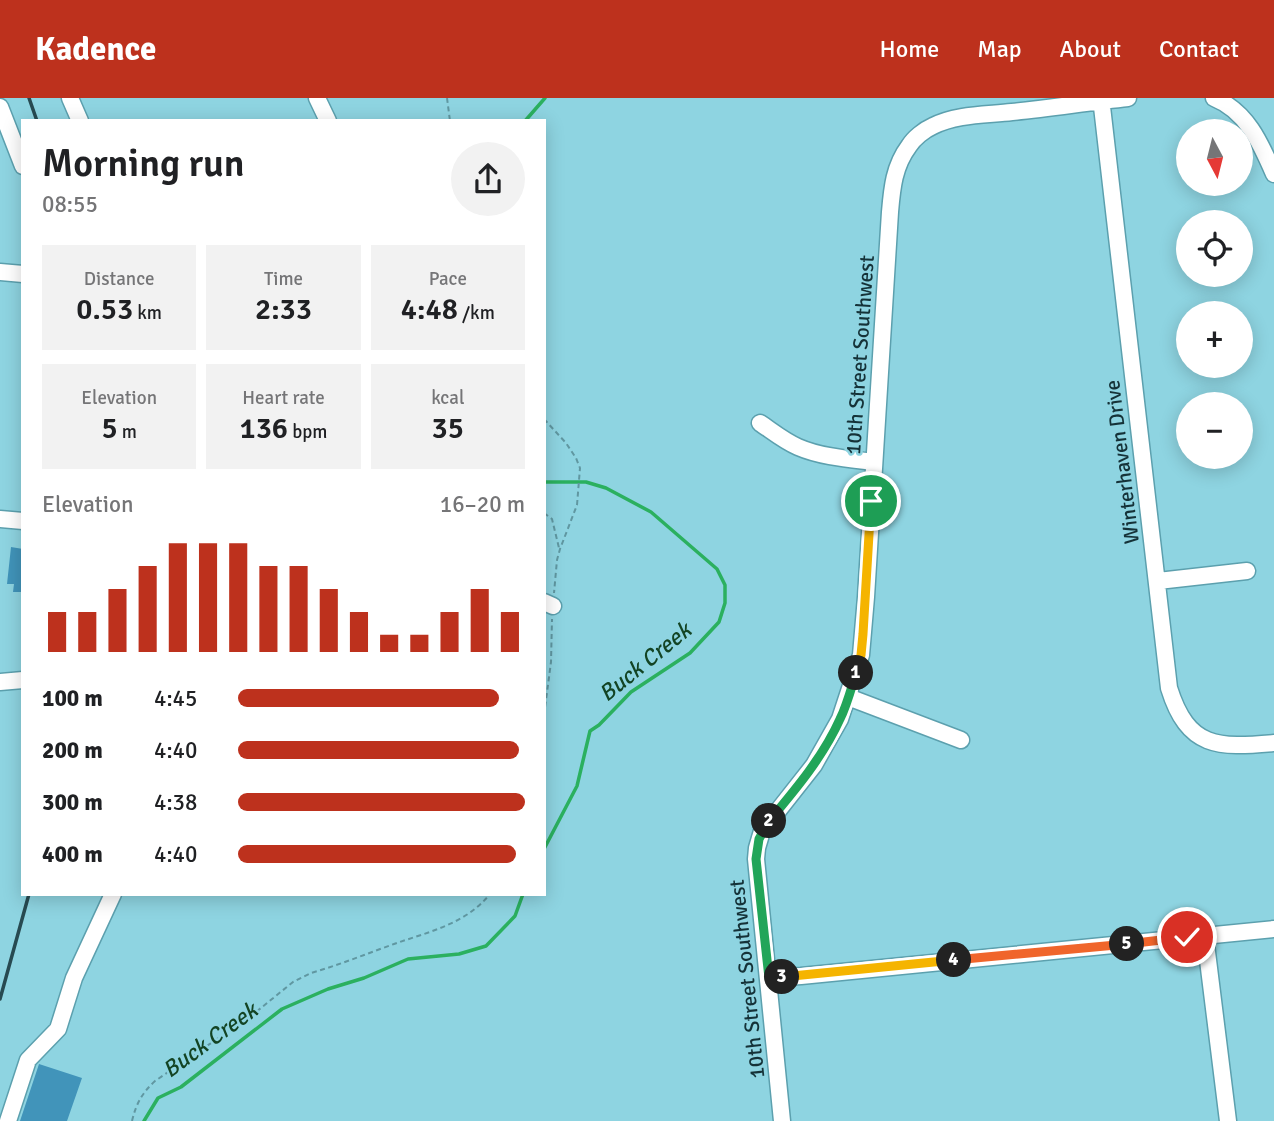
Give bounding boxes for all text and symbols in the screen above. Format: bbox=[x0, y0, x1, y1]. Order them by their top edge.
text: Kadence bbox=[35, 29, 156, 70]
text: Home bbox=[879, 34, 939, 64]
text: Map bbox=[977, 34, 1022, 64]
text: About bbox=[1060, 34, 1121, 64]
text: Contact bbox=[1159, 34, 1239, 64]
north arrow bbox=[1176, 119, 1253, 196]
map controls bbox=[1176, 119, 1253, 469]
text: Morning run bbox=[42, 140, 245, 187]
button: share bbox=[451, 142, 525, 216]
text: 08:55 bbox=[42, 190, 98, 219]
button: locate bbox=[1176, 210, 1253, 287]
street label: 10th Street Southwest bbox=[840, 254, 880, 456]
text: Distance bbox=[84, 267, 155, 291]
text: Time bbox=[264, 267, 303, 291]
text: Pace bbox=[429, 267, 467, 291]
text: 0.53 bbox=[76, 291, 133, 328]
text: 2:33 bbox=[255, 291, 312, 328]
text: 4:48 bbox=[401, 291, 458, 328]
text: km bbox=[133, 301, 162, 325]
text: /km bbox=[458, 301, 495, 325]
button: + bbox=[1176, 301, 1253, 378]
street label: Winterhaven Drive bbox=[1099, 379, 1145, 545]
text: Elevation bbox=[81, 386, 157, 410]
text: Heart rate bbox=[242, 386, 325, 410]
text: kcal bbox=[431, 386, 464, 410]
button: − bbox=[1176, 392, 1253, 469]
text: 5 bbox=[101, 410, 118, 447]
text: 136 bbox=[239, 410, 288, 447]
text: 35 bbox=[432, 410, 464, 447]
text: m bbox=[118, 420, 137, 444]
text: bpm bbox=[288, 420, 328, 444]
pin bbox=[841, 471, 901, 531]
icon: arrive bbox=[852, 482, 890, 520]
text: Elevation bbox=[42, 490, 134, 519]
text: 16–20 m bbox=[440, 490, 525, 519]
water label: Buck Creek bbox=[593, 614, 699, 708]
pin: 1 bbox=[838, 656, 874, 690]
text: 1 bbox=[850, 660, 861, 684]
text: 100 m bbox=[42, 684, 103, 713]
text: 4:45 bbox=[154, 684, 197, 713]
text: 200 m bbox=[42, 736, 103, 765]
text: 4:40 bbox=[154, 736, 197, 765]
text: 300 m bbox=[42, 788, 103, 817]
text: 4:38 bbox=[154, 788, 197, 817]
pin: 2 bbox=[752, 804, 786, 838]
text: 2 bbox=[763, 808, 774, 832]
text: 400 m bbox=[42, 840, 103, 869]
text: 4:40 bbox=[154, 840, 197, 869]
street label: 10th Street Southwest bbox=[724, 878, 770, 1080]
pin bbox=[1157, 907, 1217, 967]
icon: check bbox=[1168, 918, 1206, 956]
pin: 5 bbox=[1110, 926, 1144, 962]
text: 5 bbox=[1121, 931, 1132, 955]
pin: 4 bbox=[936, 942, 972, 978]
text: 4 bbox=[948, 947, 959, 971]
pin: 3 bbox=[764, 960, 800, 994]
text: 3 bbox=[776, 964, 787, 988]
water label: Buck Creek bbox=[157, 994, 265, 1084]

